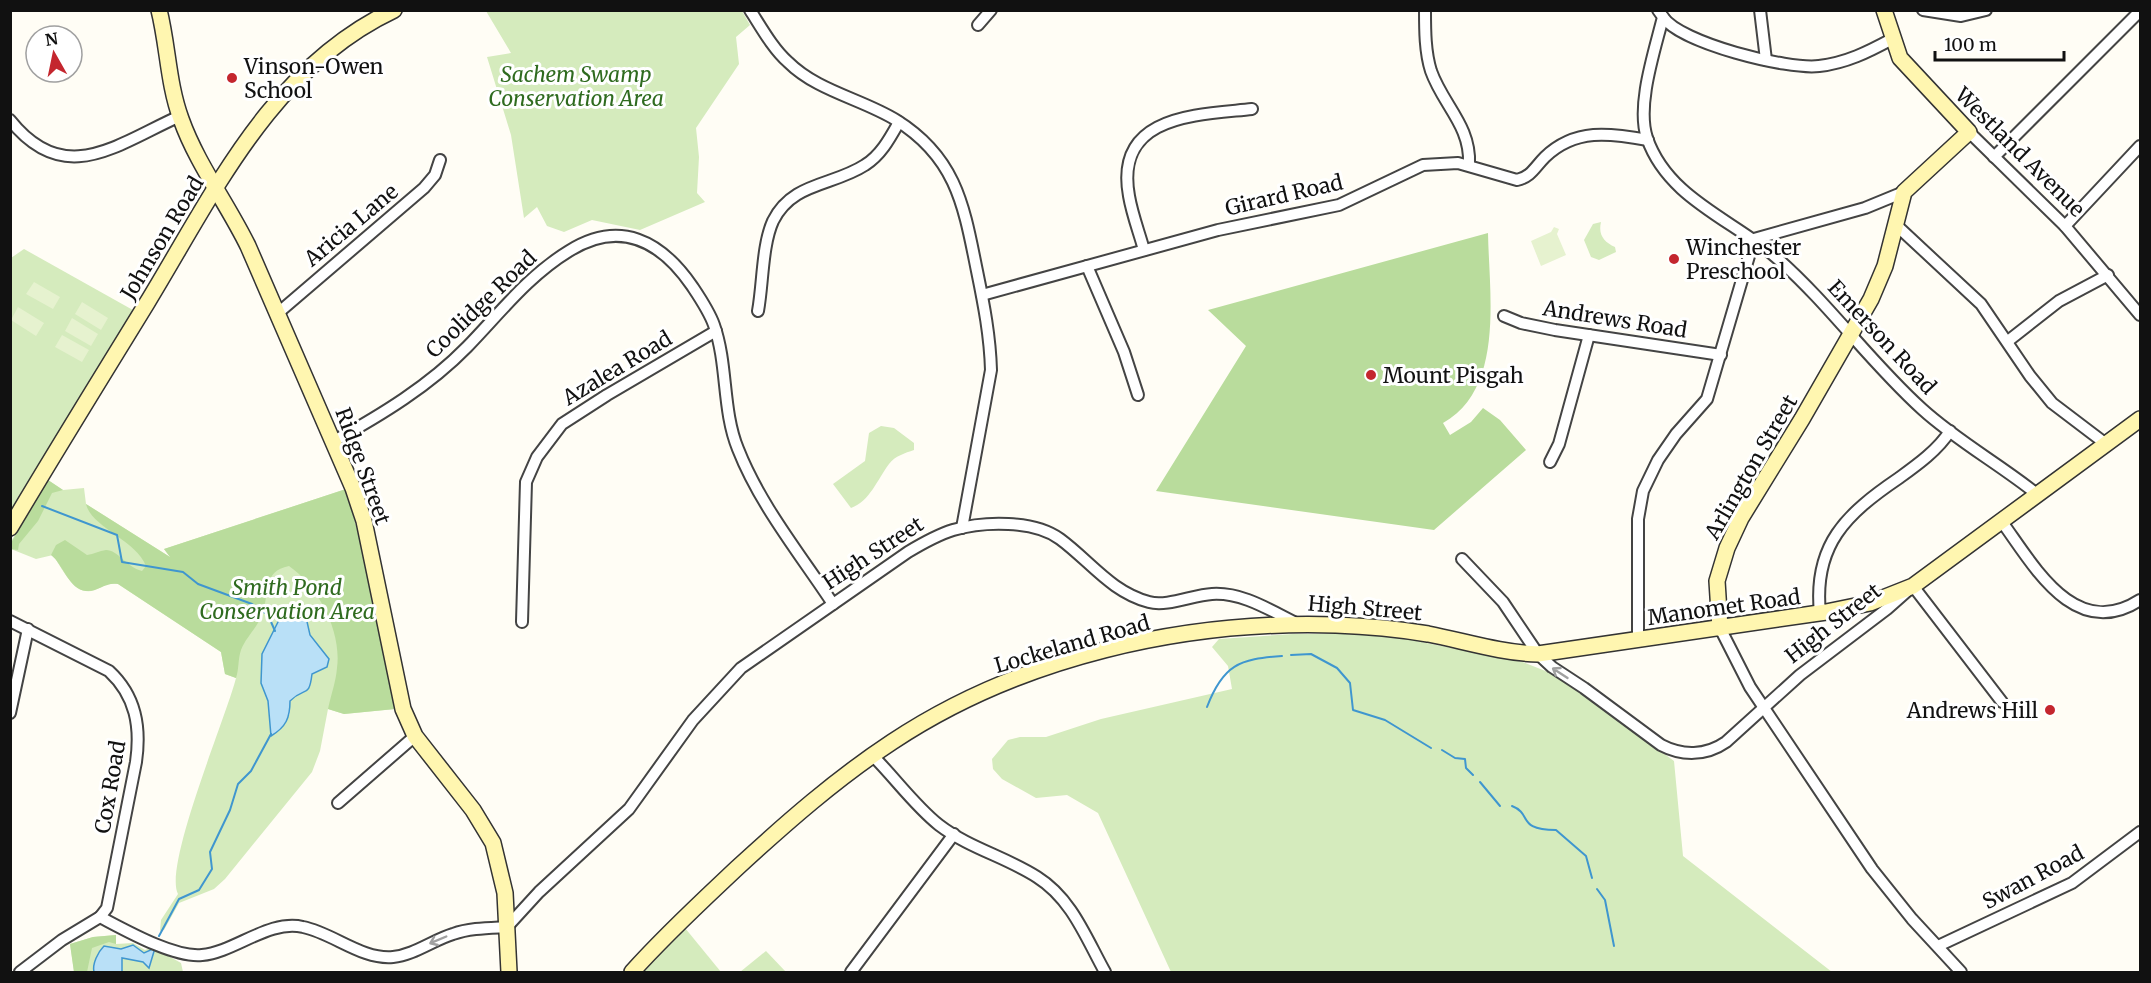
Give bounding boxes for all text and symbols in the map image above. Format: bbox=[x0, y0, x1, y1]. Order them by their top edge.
north arrow bbox=[24, 24, 84, 84]
scale bar bbox=[1935, 24, 2064, 62]
text: N bbox=[44, 28, 60, 50]
text: 100 m bbox=[1944, 33, 1997, 56]
place label: Vinson-Owen School bbox=[243, 53, 384, 104]
park label: Sachem Swamp Conservation Area bbox=[488, 61, 664, 112]
marker: Vinson-Owen School bbox=[225, 71, 239, 85]
street label: Westland Avenue bbox=[1949, 81, 2091, 223]
street label: Girard Road bbox=[1223, 168, 1346, 222]
street label: Johnson Road bbox=[114, 171, 210, 306]
street label: Aricia Lane bbox=[298, 178, 404, 273]
place label: Winchester Preschool bbox=[1685, 234, 1801, 285]
street label: Coolidge Road bbox=[420, 244, 542, 364]
marker: Winchester Preschool bbox=[1667, 252, 1681, 266]
street label: Emerson Road bbox=[1822, 274, 1942, 400]
street label: Andrews Road bbox=[1540, 294, 1689, 344]
street label: Azalea Road bbox=[556, 325, 677, 412]
place label: Mount Pisgah bbox=[1383, 362, 1524, 389]
marker: Mount Pisgah bbox=[1364, 368, 1378, 382]
street label: Arlington Street bbox=[1698, 390, 1803, 545]
street label: Ridge Street bbox=[329, 404, 397, 528]
street label: High Street bbox=[818, 510, 928, 596]
park label: Smith Pond Conservation Area bbox=[199, 574, 375, 625]
street label: High Street bbox=[1780, 577, 1886, 669]
street label: Manomet Road bbox=[1646, 583, 1803, 631]
street label: High Street bbox=[1307, 590, 1423, 626]
street label: Lockeland Road bbox=[991, 609, 1153, 679]
one-way arrow bbox=[1552, 666, 1569, 678]
place label: Andrews Hill bbox=[1906, 697, 2038, 724]
marker: Andrews Hill bbox=[2043, 703, 2057, 717]
street label: Cox Road bbox=[89, 738, 131, 836]
street label: Swan Road bbox=[1978, 839, 2089, 915]
one-way arrow bbox=[429, 935, 447, 946]

